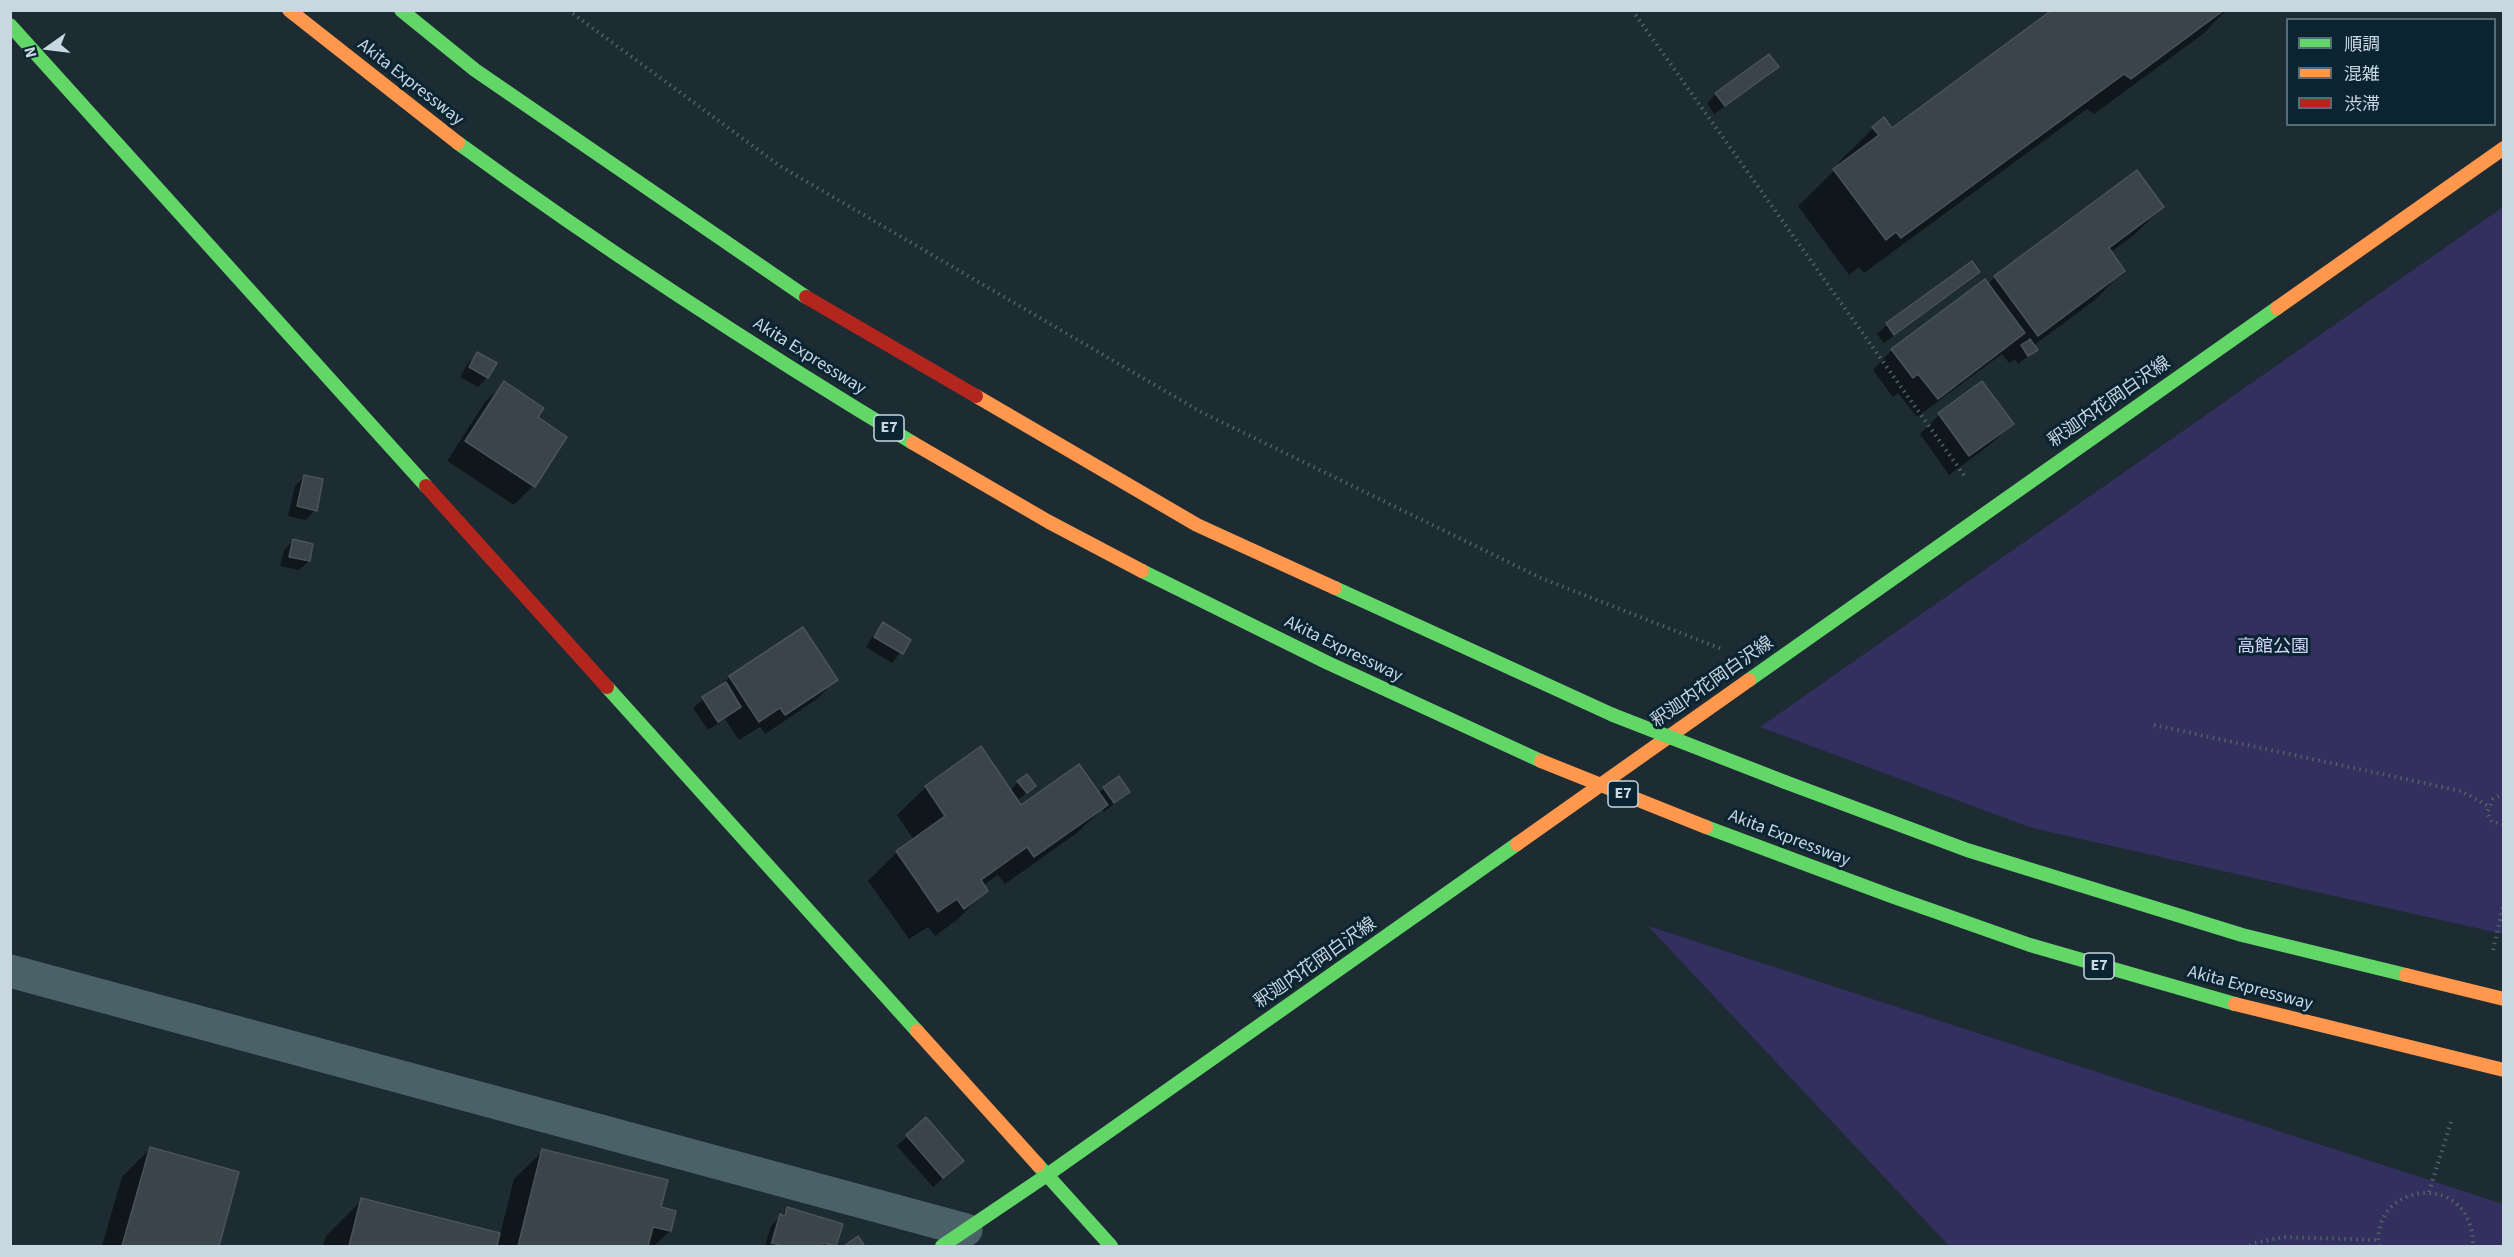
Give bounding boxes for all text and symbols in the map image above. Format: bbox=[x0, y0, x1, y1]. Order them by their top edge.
north arrow bbox=[18, 18, 78, 78]
legend bbox=[2286, 18, 2496, 126]
text: 順調 bbox=[2344, 32, 2380, 57]
street label: Akita Expressway bbox=[353, 35, 467, 131]
text: N bbox=[19, 45, 42, 60]
text: 混雑 bbox=[2344, 62, 2380, 87]
text: 渋滞 bbox=[2344, 92, 2380, 117]
street label: Akita Expressway bbox=[749, 314, 869, 400]
street label: 釈迦内花岡白沢線 bbox=[2045, 353, 2175, 453]
road number: E7 bbox=[874, 415, 904, 441]
street label: Akita Expressway bbox=[1280, 612, 1406, 688]
street label: 釈迦内花岡白沢線 bbox=[1648, 633, 1778, 733]
park label: 高館公園 bbox=[2237, 637, 2309, 659]
road number: E7 bbox=[1608, 781, 1638, 807]
street label: Akita Expressway bbox=[1725, 806, 1853, 872]
street label: 釈迦内花岡白沢線 bbox=[1251, 914, 1381, 1014]
road number: E7 bbox=[2084, 953, 2114, 979]
street label: Akita Expressway bbox=[2185, 962, 2315, 1016]

